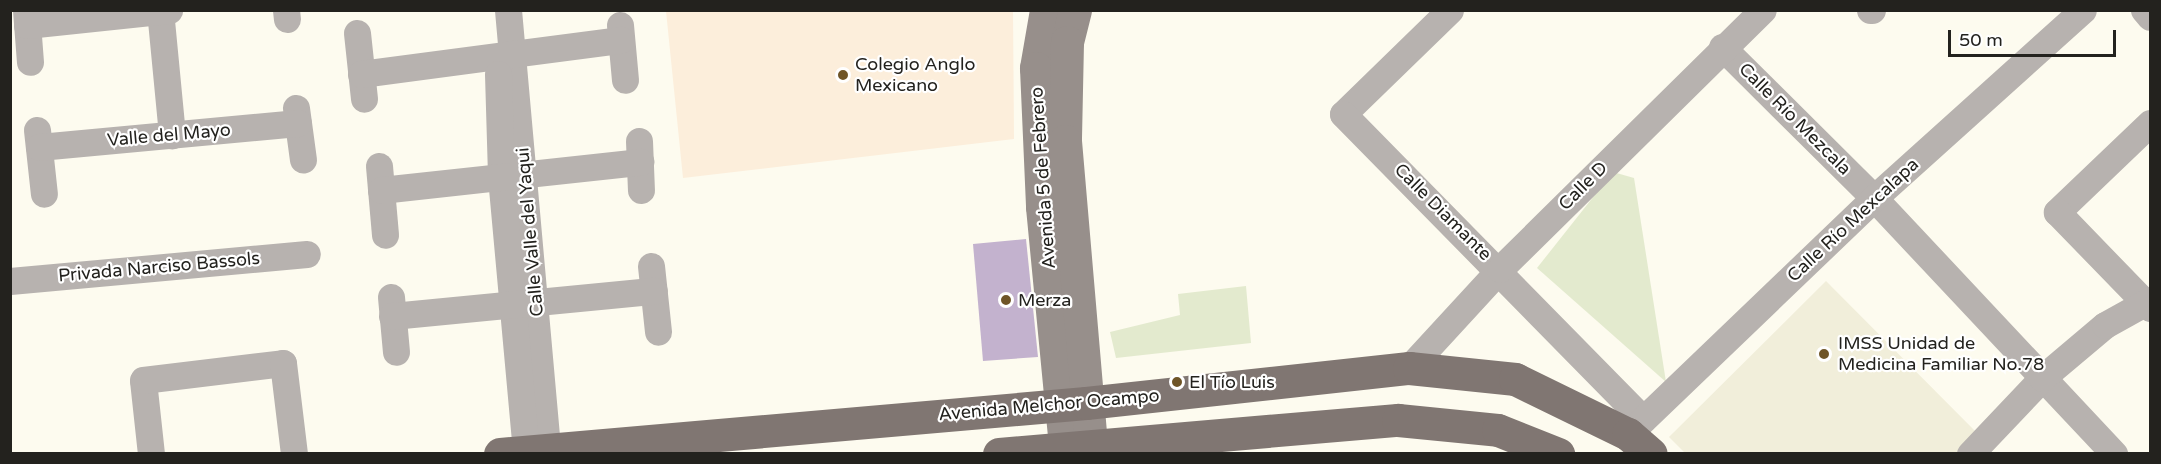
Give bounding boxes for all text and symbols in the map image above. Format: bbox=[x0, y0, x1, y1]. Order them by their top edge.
scale bar bbox=[1951, 18, 2119, 56]
text: 50 m bbox=[1959, 29, 2003, 51]
place label: Colegio Anglo Mexicano bbox=[855, 54, 975, 97]
street label: Calle Río Mezcala bbox=[1734, 58, 1856, 180]
marker: Colegio Anglo Mexicano bbox=[836, 68, 850, 82]
street label: Avenida 5 de Febrero bbox=[1026, 86, 1060, 270]
street label: Valle del Mayo bbox=[106, 119, 232, 151]
street label: Calle Valle del Yaqui bbox=[512, 147, 548, 317]
street label: Calle Río Mexcalapa bbox=[1783, 153, 1923, 287]
street label: Calle D bbox=[1554, 157, 1612, 215]
street label: Calle Diamante bbox=[1390, 159, 1496, 265]
street label: Privada Narciso Bassols bbox=[57, 247, 261, 287]
place label: Merza bbox=[1018, 289, 1071, 311]
marker: Merza bbox=[999, 293, 1013, 307]
place label: IMSS Unidad de Medicina Familiar No.78 bbox=[1838, 333, 2044, 376]
marker: IMSS Unidad de Medicina Familiar No.78 bbox=[1815, 345, 1833, 363]
place label: El Tío Luis bbox=[1189, 371, 1275, 393]
marker: El Tío Luis bbox=[1170, 375, 1184, 389]
street label: Avenida Melchor Ocampo bbox=[938, 385, 1160, 425]

